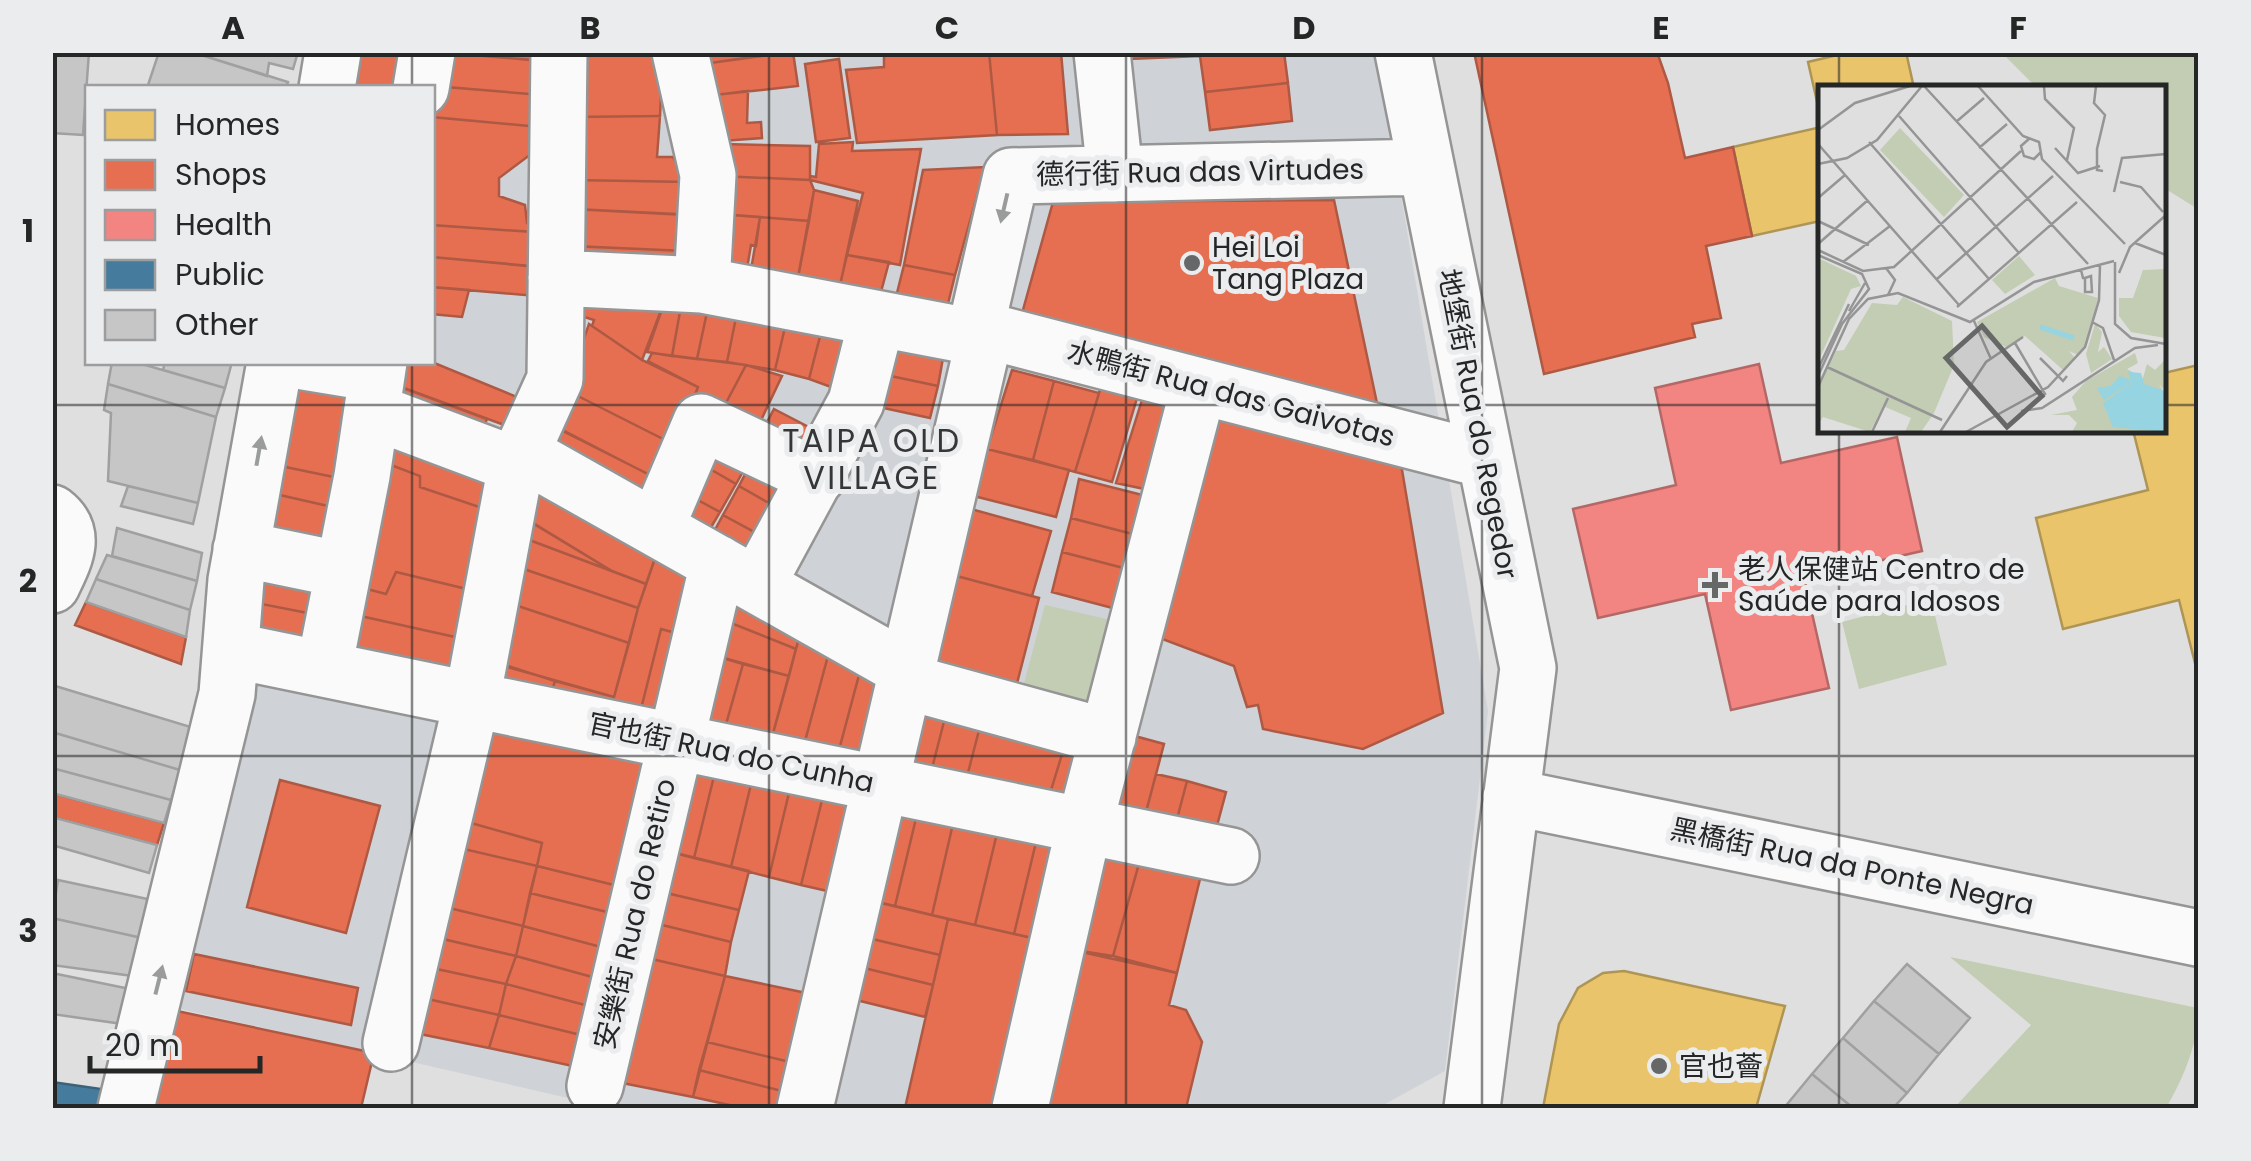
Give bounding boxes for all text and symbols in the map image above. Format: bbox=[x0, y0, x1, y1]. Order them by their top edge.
text: A bbox=[221, 5, 245, 50]
text: B bbox=[579, 5, 601, 50]
text: C bbox=[935, 5, 959, 50]
text: D bbox=[1292, 5, 1316, 50]
text: E bbox=[1652, 5, 1670, 50]
text: F bbox=[2009, 5, 2027, 50]
legend bbox=[85, 85, 435, 365]
inset map bbox=[1818, 85, 2166, 432]
text: Homes bbox=[175, 103, 280, 146]
street label: 德行街 Rua das Virtudes bbox=[1036, 150, 1364, 194]
text: Shops bbox=[175, 153, 267, 196]
one-way arrow bbox=[996, 193, 1011, 224]
text: Health bbox=[175, 203, 272, 246]
text: 1 bbox=[22, 208, 34, 253]
place label: Hei Loi Tang Plaza bbox=[1212, 228, 1364, 299]
marker: Hei Loi Tang Plaza bbox=[1181, 252, 1203, 274]
text: Public bbox=[175, 253, 265, 296]
street label: 地堡街 Rua do Regedor bbox=[1429, 266, 1527, 582]
text: Other bbox=[175, 303, 259, 346]
street label: 水鴨街 Rua das Gaivotas bbox=[1063, 331, 1399, 457]
district label: TAIPA OLD VILLAGE bbox=[782, 418, 962, 500]
one-way arrow bbox=[252, 435, 267, 467]
place label: 老人保健站 Centro de Saúde para Idosos bbox=[1738, 550, 2025, 621]
text: 2 bbox=[19, 558, 37, 603]
marker: 老人保健站 Centro de Saúde para Idosos bbox=[1702, 572, 1728, 598]
street label: 官也街 Rua do Cunha bbox=[584, 704, 878, 802]
street label: 安樂街 Rua do Retiro bbox=[585, 775, 685, 1053]
street label: 黑橋街 Rua da Ponte Negra bbox=[1667, 809, 2037, 925]
text: 3 bbox=[18, 908, 38, 953]
one-way arrow bbox=[152, 964, 167, 995]
scale bar bbox=[90, 1011, 260, 1073]
text: 20 m bbox=[105, 1024, 180, 1067]
place label: 官也薈 bbox=[1679, 1047, 1763, 1086]
marker: 官也薈 bbox=[1648, 1055, 1670, 1077]

